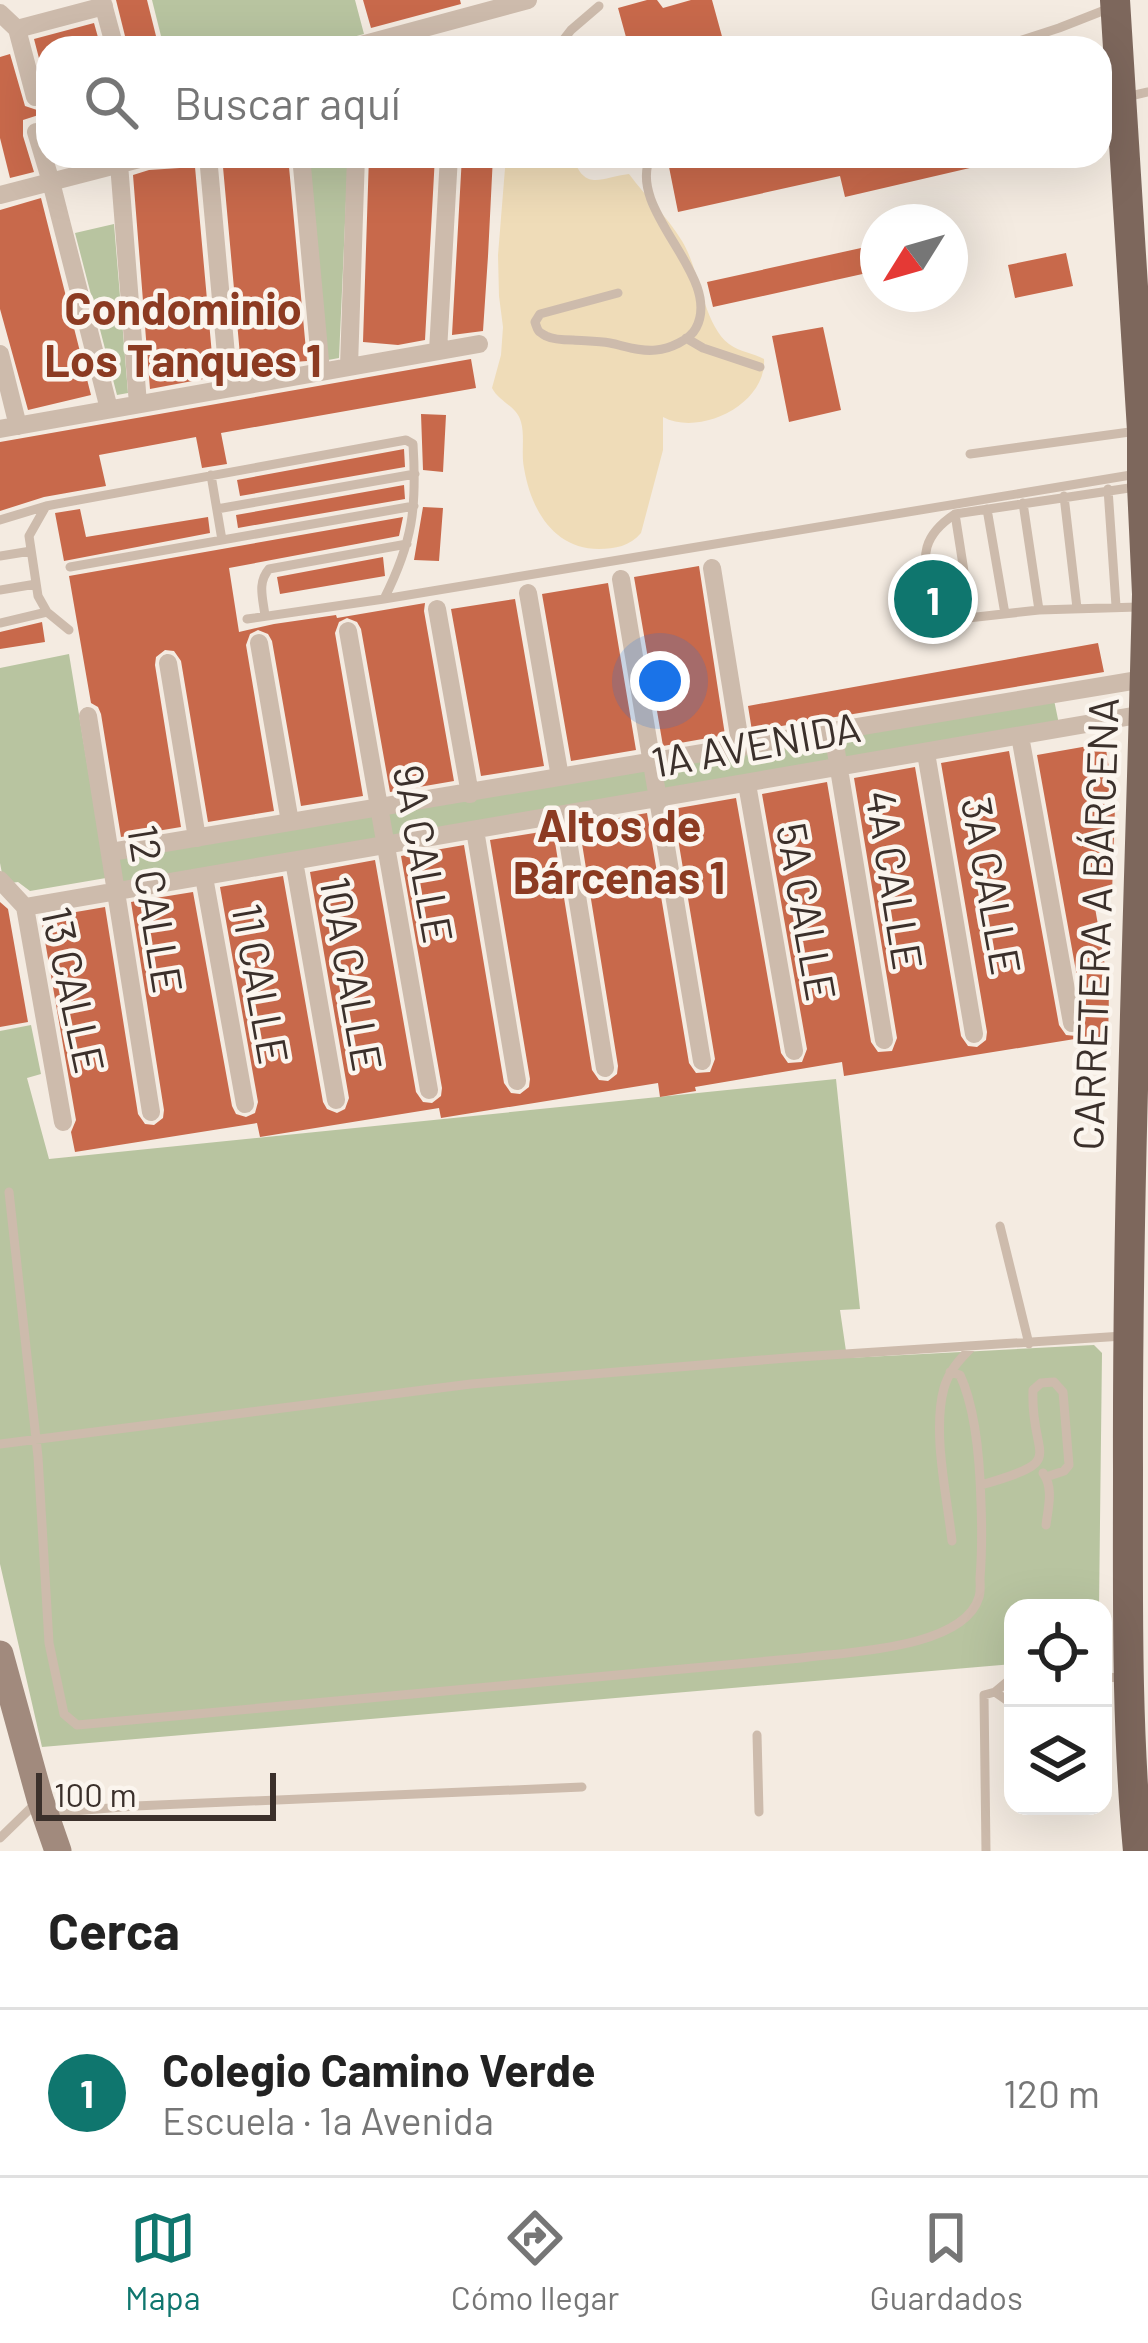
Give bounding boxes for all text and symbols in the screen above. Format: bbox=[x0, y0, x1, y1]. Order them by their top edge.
search box bbox=[36, 36, 1112, 168]
icon: search bbox=[78, 69, 144, 135]
text: Buscar aquí bbox=[174, 75, 401, 129]
north arrow bbox=[860, 204, 968, 312]
district label: Condominio Los Tanques 1 bbox=[44, 280, 322, 386]
pin: 1 bbox=[894, 554, 972, 644]
your location bbox=[630, 651, 690, 711]
street label: CARRETERA A BÁRCENA bbox=[1061, 696, 1127, 1151]
street label: 1A AVENIDA bbox=[647, 700, 864, 786]
street label: 9A CALLE bbox=[385, 761, 465, 947]
street label: 4A CALLE bbox=[857, 786, 935, 973]
street label: 3A CALLE bbox=[953, 793, 1033, 978]
district label: Altos de Bárcenas 1 bbox=[513, 797, 725, 903]
street label: 5A CALLE bbox=[768, 819, 848, 1004]
street label: 12 CALLE bbox=[119, 821, 195, 996]
street label: 10A CALLE bbox=[311, 873, 395, 1075]
street label: 11 CALLE bbox=[223, 900, 301, 1068]
street label: 13 CALLE bbox=[33, 902, 117, 1077]
map controls bbox=[1004, 1599, 1112, 1815]
button: locate bbox=[1004, 1599, 1112, 1707]
button: layers bbox=[1004, 1707, 1112, 1815]
scale bar bbox=[36, 1767, 276, 1820]
text: 100 m bbox=[54, 1774, 137, 1814]
text: Cerca bbox=[48, 1899, 180, 1960]
text: Colegio Camino Verde bbox=[162, 2042, 596, 2096]
text: 1 bbox=[80, 2069, 94, 2116]
text: 120 m bbox=[1003, 2069, 1100, 2116]
text: Escuela · 1a Avenida bbox=[162, 2096, 494, 2143]
tab: Mapa bbox=[125, 2205, 201, 2317]
tab: Cómo llegar bbox=[451, 2205, 619, 2317]
tab: Guardados bbox=[870, 2205, 1023, 2317]

